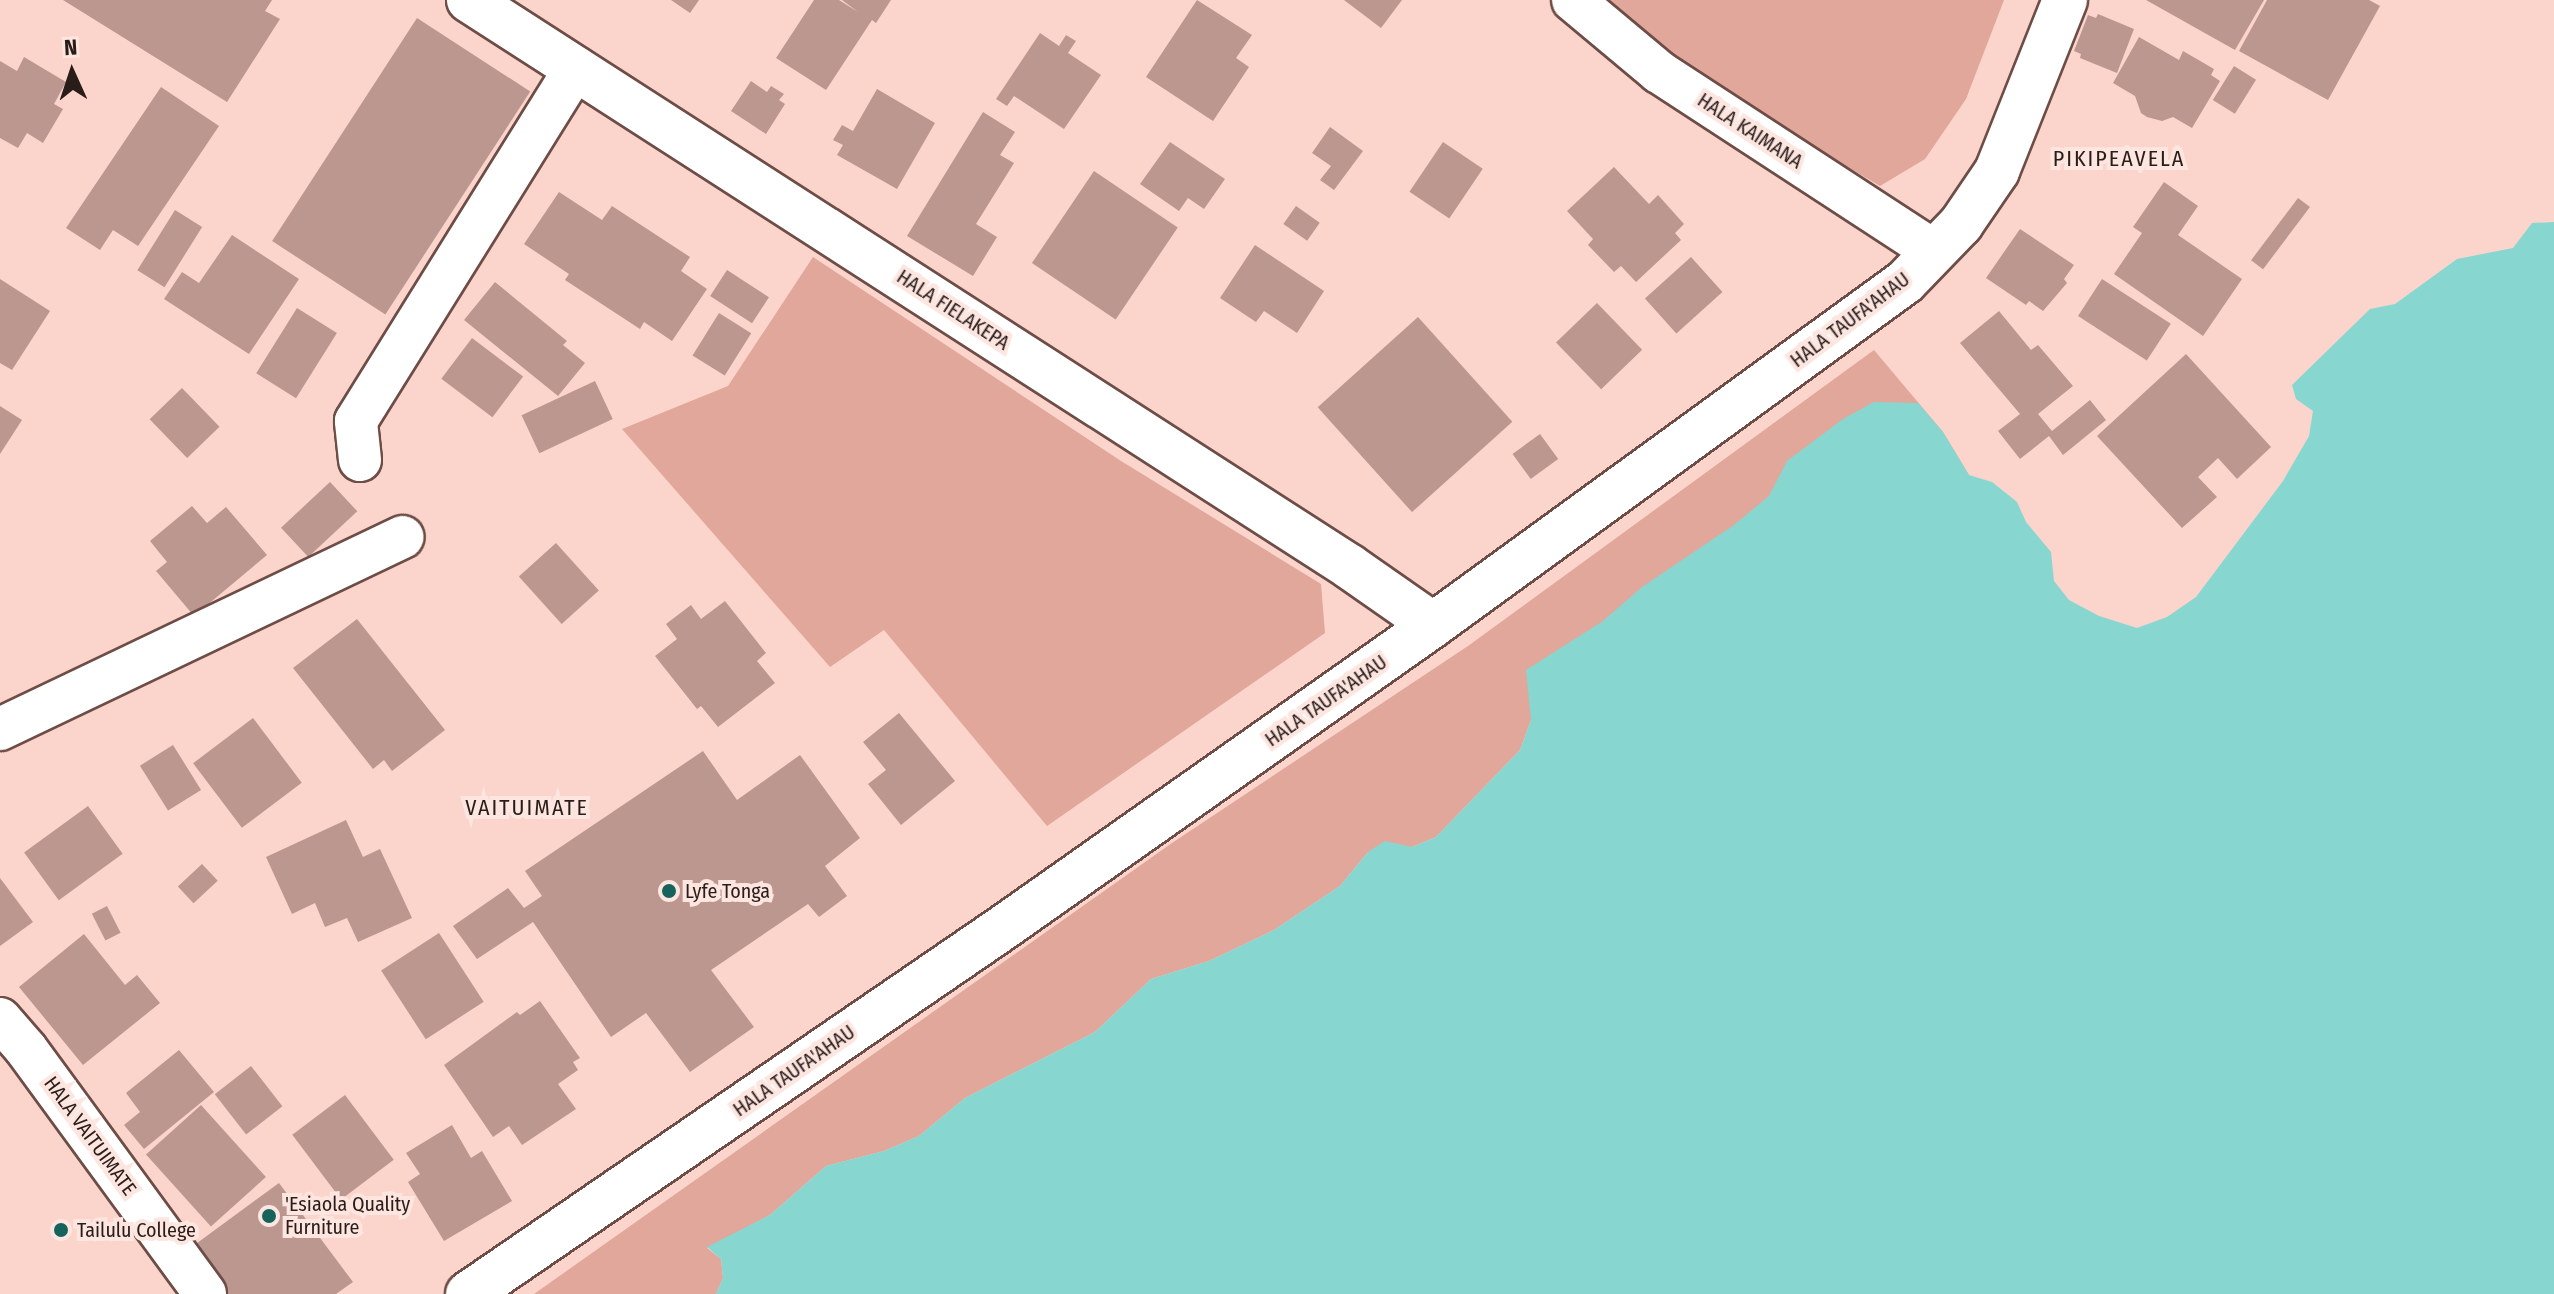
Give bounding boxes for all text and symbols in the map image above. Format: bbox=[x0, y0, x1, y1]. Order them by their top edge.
north arrow bbox=[32, 32, 112, 112]
text: N bbox=[63, 34, 78, 61]
street label: HALA KAIMANA bbox=[1693, 88, 1807, 174]
district label: PIKIPEAVELA bbox=[2053, 146, 2185, 172]
street label: HALA FIELAKEPA bbox=[892, 265, 1014, 355]
street label: HALA TAUFA'AHAU bbox=[1786, 267, 1914, 373]
street label: HALA TAUFA'AHAU bbox=[1261, 650, 1391, 752]
district label: VAITUIMATE bbox=[465, 795, 589, 821]
place label: Lyfe Tonga bbox=[685, 879, 770, 903]
marker: Lyfe Tonga bbox=[660, 882, 678, 900]
street label: HALA TAUFA'AHAU bbox=[729, 1020, 859, 1122]
street label: HALA VAITUIMATE bbox=[39, 1072, 141, 1200]
place label: 'Esiaola Quality Furniture bbox=[285, 1192, 410, 1239]
marker: 'Esiaola Quality Furniture bbox=[260, 1207, 278, 1225]
place label: Tailulu College bbox=[77, 1218, 196, 1242]
marker: Tailulu College bbox=[52, 1221, 70, 1239]

